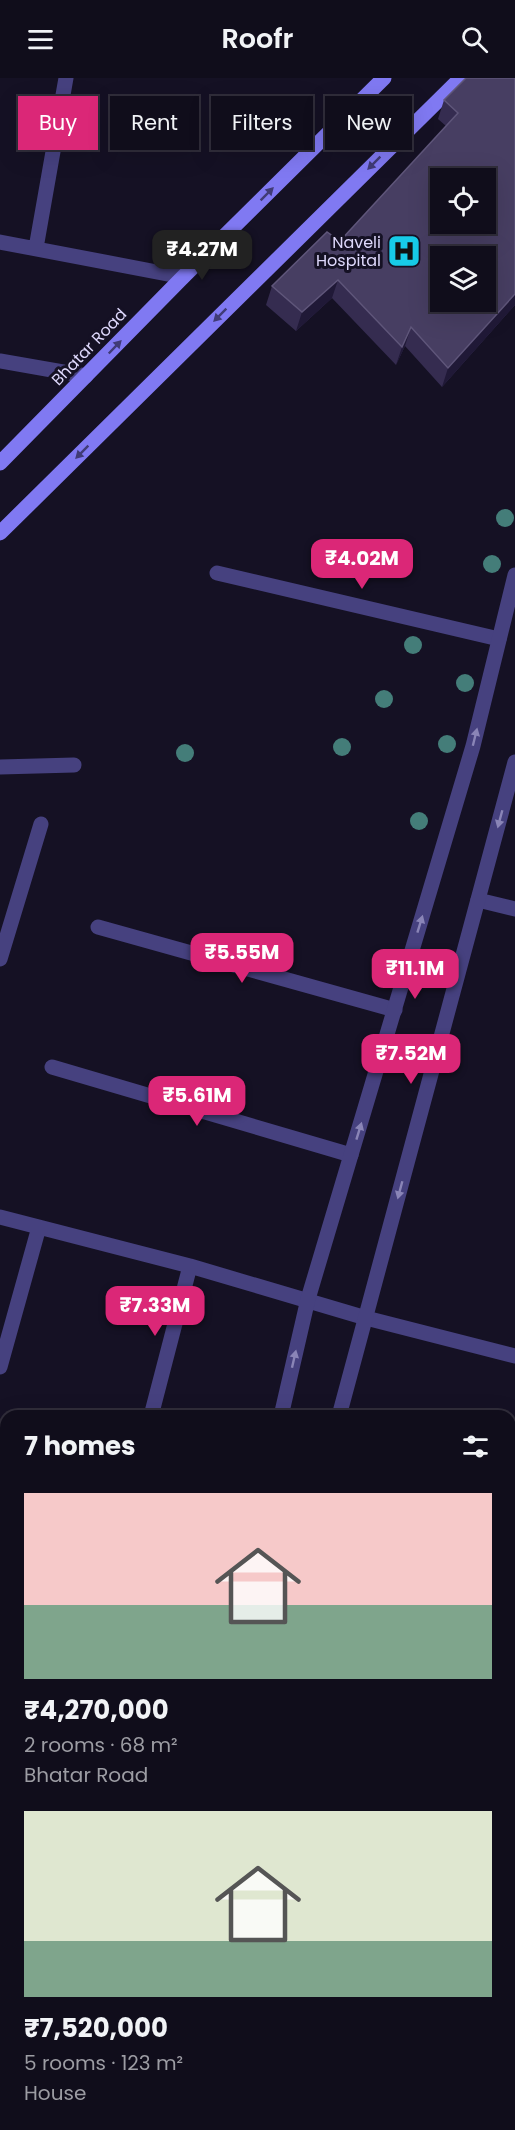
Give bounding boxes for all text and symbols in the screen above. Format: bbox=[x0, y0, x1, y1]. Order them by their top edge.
text: Roofr bbox=[222, 20, 293, 57]
icon: menu bbox=[24, 23, 57, 56]
icon: search bbox=[458, 23, 491, 56]
chip: Buy bbox=[18, 96, 98, 150]
chip: Rent bbox=[110, 96, 199, 150]
chip: Filters bbox=[211, 96, 313, 150]
chip: New bbox=[325, 96, 412, 150]
one-way arrow bbox=[368, 156, 382, 170]
map controls bbox=[430, 168, 496, 312]
button: locate bbox=[430, 168, 496, 234]
one-way arrow bbox=[260, 187, 274, 201]
pin: ₹4.27M bbox=[153, 230, 251, 281]
place label: Naveli Hospital bbox=[316, 231, 381, 272]
hospital icon: Naveli Hospital bbox=[386, 233, 422, 269]
text: ₹4.27M bbox=[166, 235, 238, 263]
button: layers bbox=[430, 246, 496, 312]
street label: Bhatar Road bbox=[46, 303, 132, 391]
one-way arrow bbox=[213, 308, 228, 322]
one-way arrow bbox=[107, 340, 121, 354]
one-way arrow bbox=[74, 445, 89, 459]
pin: ₹4.02M bbox=[313, 539, 411, 590]
text: ₹4.02M bbox=[325, 544, 399, 572]
one-way arrow bbox=[471, 728, 481, 746]
one-way arrow bbox=[495, 810, 504, 828]
one-way arrow bbox=[416, 915, 425, 933]
pin: ₹5.55M bbox=[193, 933, 291, 984]
text: ₹5.55M bbox=[205, 938, 279, 966]
pin: ₹11.1M bbox=[366, 949, 464, 1000]
text: ₹11.1M bbox=[386, 954, 444, 982]
pin: ₹7.52M bbox=[362, 1034, 460, 1085]
text: ₹7.52M bbox=[375, 1039, 447, 1067]
pin: ₹5.61M bbox=[148, 1076, 246, 1127]
text: ₹5.61M bbox=[162, 1081, 232, 1109]
one-way arrow bbox=[355, 1122, 364, 1140]
one-way arrow bbox=[395, 1180, 405, 1199]
pin: ₹7.33M bbox=[106, 1286, 204, 1337]
text: ₹7.33M bbox=[120, 1291, 190, 1319]
one-way arrow bbox=[290, 1350, 300, 1368]
text: 7 homes bbox=[24, 1428, 136, 1464]
icon: filters bbox=[459, 1430, 492, 1463]
icon: home bbox=[204, 1532, 312, 1640]
text: ₹4,270,000 bbox=[24, 1692, 169, 1728]
text: 2 rooms · 68 m² bbox=[24, 1731, 178, 1759]
text: Bhatar Road bbox=[24, 1761, 148, 1789]
icon: home bbox=[204, 1850, 312, 1958]
text: ₹7,520,000 bbox=[24, 2010, 168, 2046]
text: 5 rooms · 123 m² bbox=[24, 2049, 183, 2077]
text: House bbox=[24, 2079, 86, 2107]

